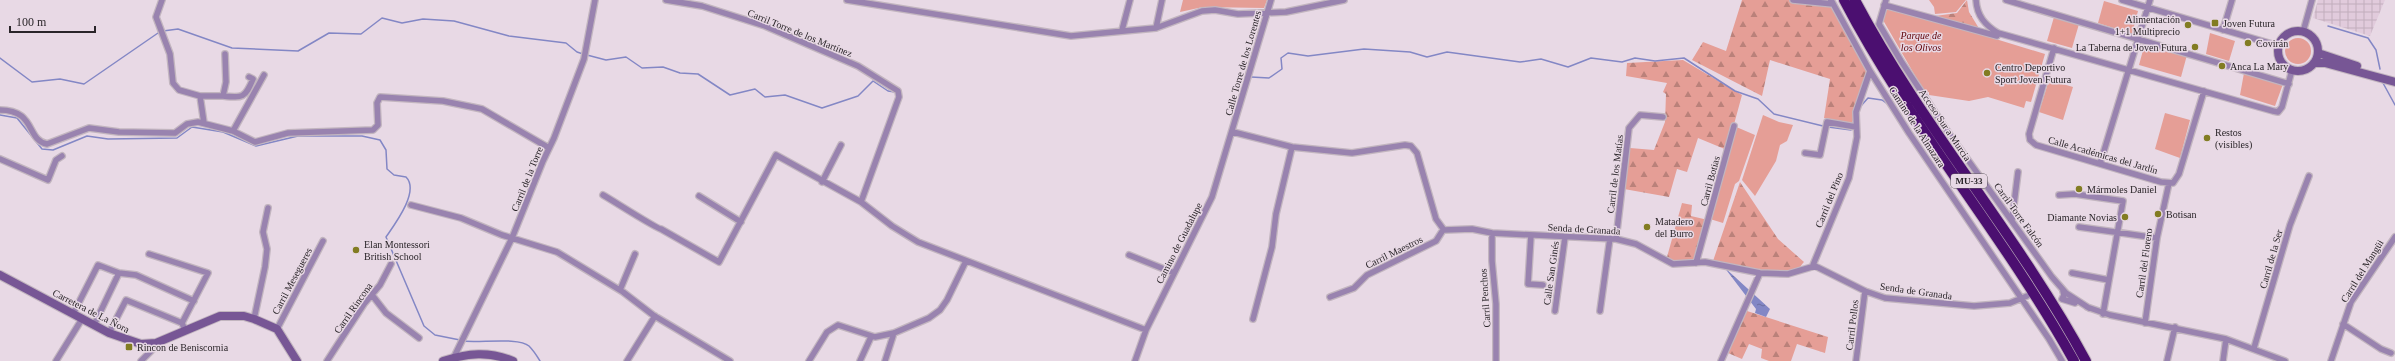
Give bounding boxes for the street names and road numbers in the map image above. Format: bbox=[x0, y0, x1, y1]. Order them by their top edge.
street label: Carril Torre de los Martínez bbox=[746, 7, 854, 59]
street label: Calle Torre de los Lorentes bbox=[1223, 9, 1263, 117]
street label: Camino de la Almazara bbox=[1887, 85, 1948, 170]
street label: Acceso Sur a Murcia bbox=[1917, 87, 1973, 163]
street label: Carril de los Matías bbox=[1605, 134, 1625, 214]
street label: Calle Académicas del Jardín bbox=[2047, 134, 2159, 176]
street label: Carril de la Torre bbox=[509, 145, 545, 213]
street label: Carril Botias bbox=[1698, 155, 1722, 207]
street label: Carril del Pino bbox=[1813, 171, 1845, 229]
road number: MU-33 bbox=[1951, 174, 1987, 188]
street label: Carril Torre Falcón bbox=[1992, 181, 2046, 249]
street label: Camino de Guadalupe bbox=[1154, 200, 1204, 285]
street label: Senda de Granada bbox=[1547, 222, 1621, 236]
street label: Carril del Florero bbox=[2134, 228, 2154, 298]
street label: Carril de la Ser bbox=[2257, 228, 2285, 290]
street label: Carril Maestros bbox=[1364, 233, 1425, 271]
street label: Carril del Mangüi bbox=[2338, 238, 2386, 304]
street label: Calle San Ginés bbox=[1541, 240, 1561, 306]
street label: Carril Mesegueres bbox=[270, 246, 314, 316]
street label: Carril Penchos bbox=[1477, 268, 1493, 328]
street label: Carril Rincona bbox=[332, 280, 375, 335]
street label: Senda de Granada bbox=[1879, 280, 1953, 302]
street label: Carretera de La Ñora bbox=[51, 287, 132, 335]
street label: Carril Pollos bbox=[1843, 299, 1861, 351]

